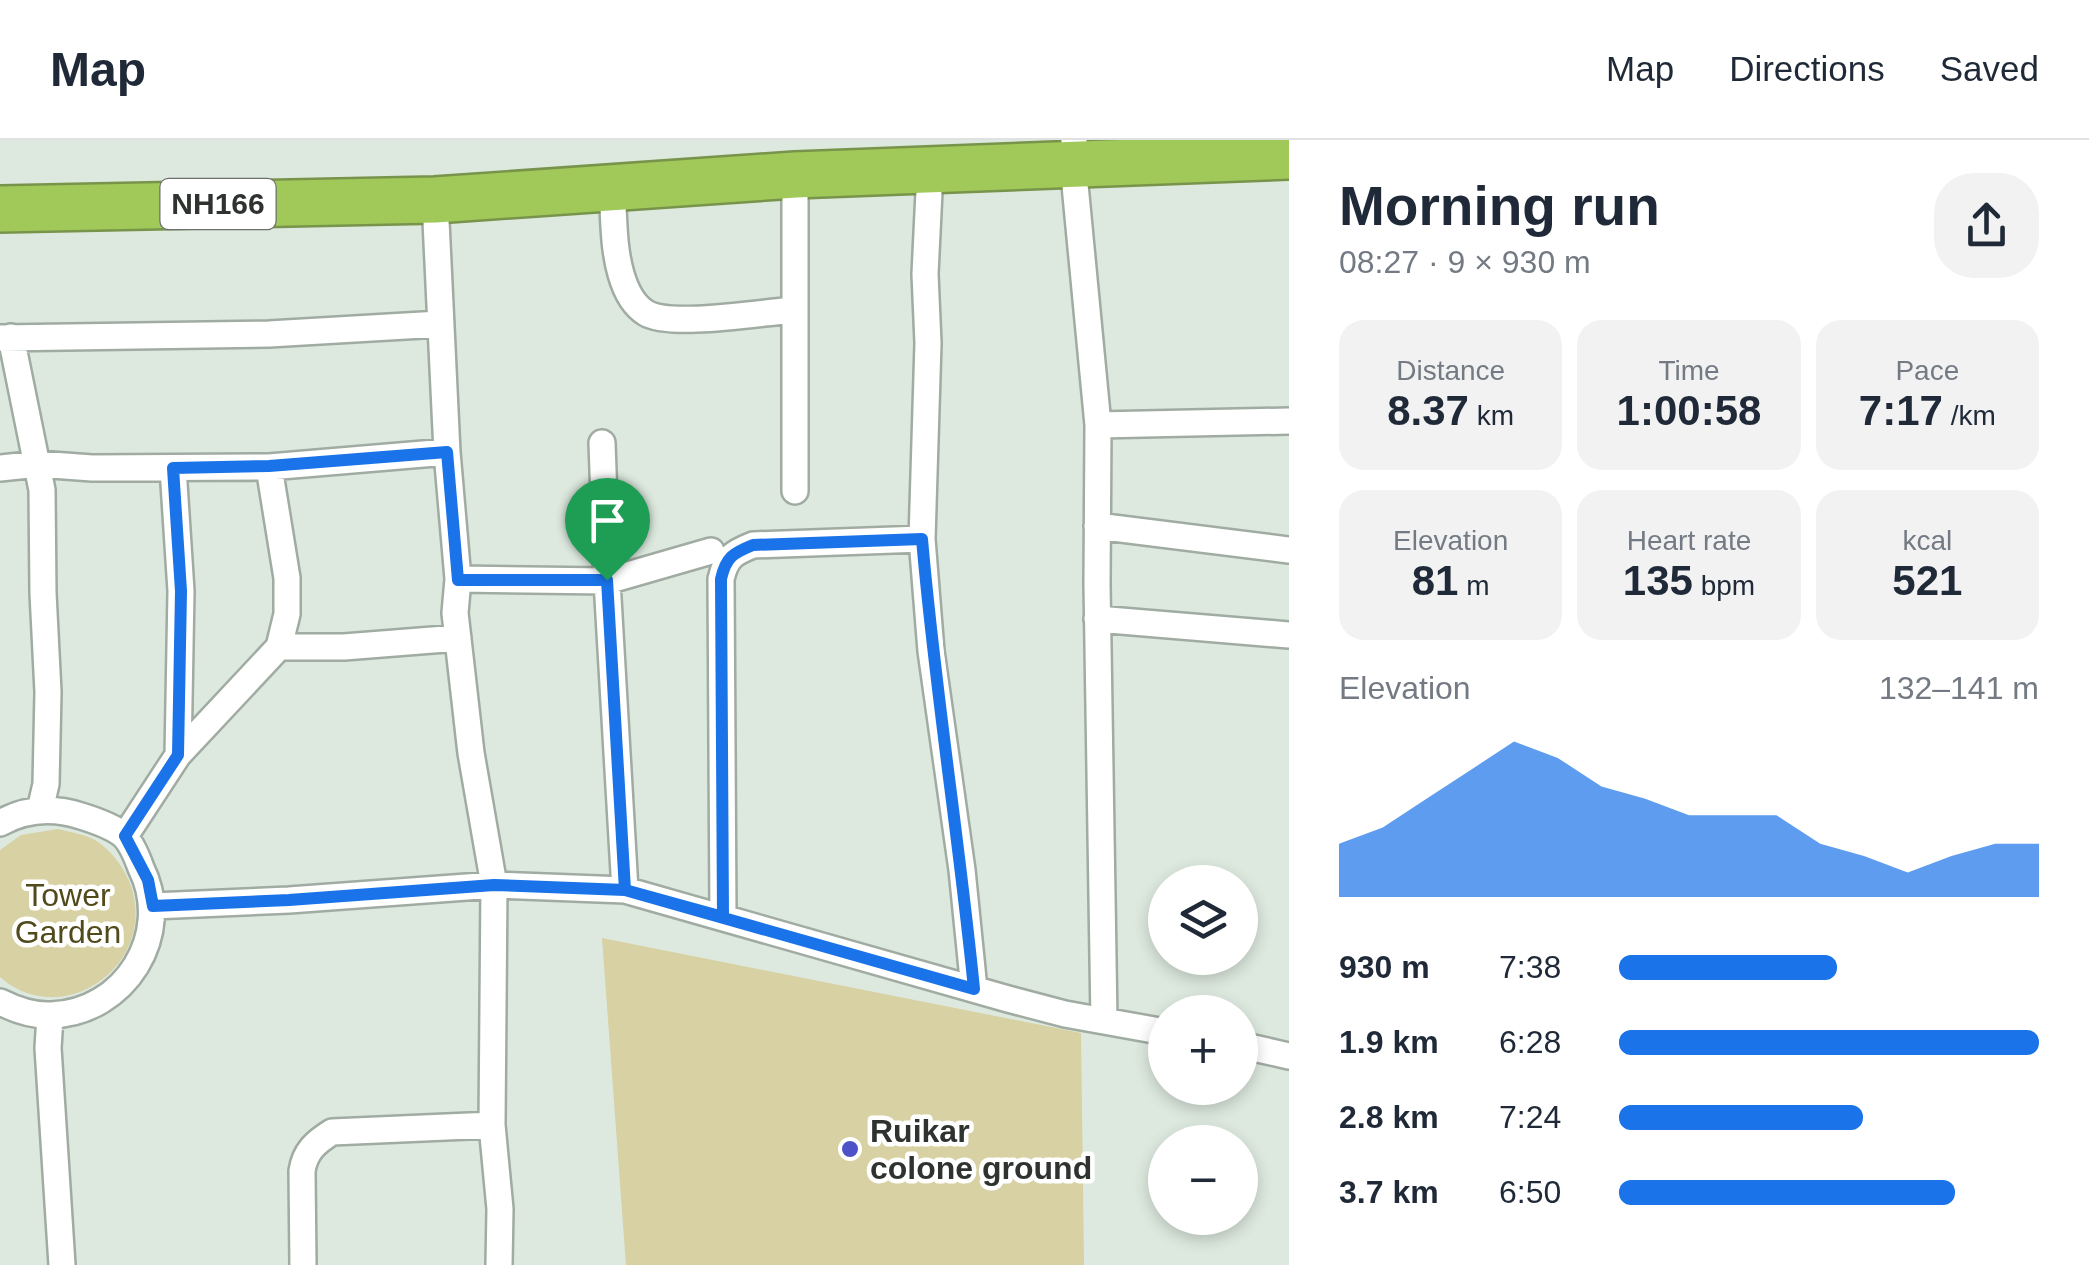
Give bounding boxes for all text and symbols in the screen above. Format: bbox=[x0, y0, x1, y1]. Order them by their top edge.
text: Map bbox=[50, 43, 146, 96]
text: Map bbox=[1606, 49, 1674, 88]
text: Directions bbox=[1729, 49, 1885, 88]
text: Saved bbox=[1940, 49, 2039, 88]
button: share bbox=[1934, 173, 2039, 278]
text: Morning run bbox=[1339, 175, 1660, 237]
road number: NH166 bbox=[160, 179, 276, 229]
text: 08:27 · 9 × 930 m bbox=[1339, 244, 1591, 280]
text: Distance bbox=[1396, 355, 1505, 386]
text: Time bbox=[1658, 355, 1720, 386]
text: Pace bbox=[1895, 355, 1959, 386]
text: 8.37 bbox=[1387, 387, 1469, 434]
text: 1:00:58 bbox=[1617, 387, 1761, 434]
text: 7:17 bbox=[1859, 387, 1943, 434]
text: km bbox=[1469, 400, 1514, 431]
text: /km bbox=[1943, 400, 1996, 431]
pin bbox=[565, 478, 650, 581]
icon: arrive bbox=[580, 493, 635, 548]
text: Elevation bbox=[1393, 525, 1508, 556]
text: Heart rate bbox=[1627, 525, 1751, 556]
text: kcal bbox=[1902, 525, 1952, 556]
text: 81 bbox=[1412, 557, 1458, 604]
text: 135 bbox=[1623, 557, 1693, 604]
text: 521 bbox=[1892, 557, 1962, 604]
text: m bbox=[1458, 570, 1490, 601]
text: bpm bbox=[1693, 570, 1755, 601]
text: Elevation bbox=[1339, 670, 1471, 706]
text: 132–141 m bbox=[1879, 670, 2039, 706]
map controls bbox=[1148, 865, 1258, 1235]
button: layers bbox=[1148, 865, 1258, 975]
park label: Tower Garden bbox=[15, 877, 121, 950]
text: 930 m bbox=[1339, 949, 1430, 985]
text: 7:38 bbox=[1499, 949, 1561, 985]
button: + bbox=[1148, 995, 1258, 1105]
text: 1.9 km bbox=[1339, 1024, 1439, 1060]
text: 6:28 bbox=[1499, 1024, 1561, 1060]
text: 2.8 km bbox=[1339, 1099, 1439, 1135]
text: 7:24 bbox=[1499, 1099, 1561, 1135]
place label: Ruikar colone ground bbox=[870, 1113, 1092, 1186]
button: − bbox=[1148, 1125, 1258, 1235]
marker: Ruikar colone ground bbox=[839, 1138, 861, 1160]
text: 3.7 km bbox=[1339, 1174, 1439, 1210]
text: 6:50 bbox=[1499, 1174, 1561, 1210]

